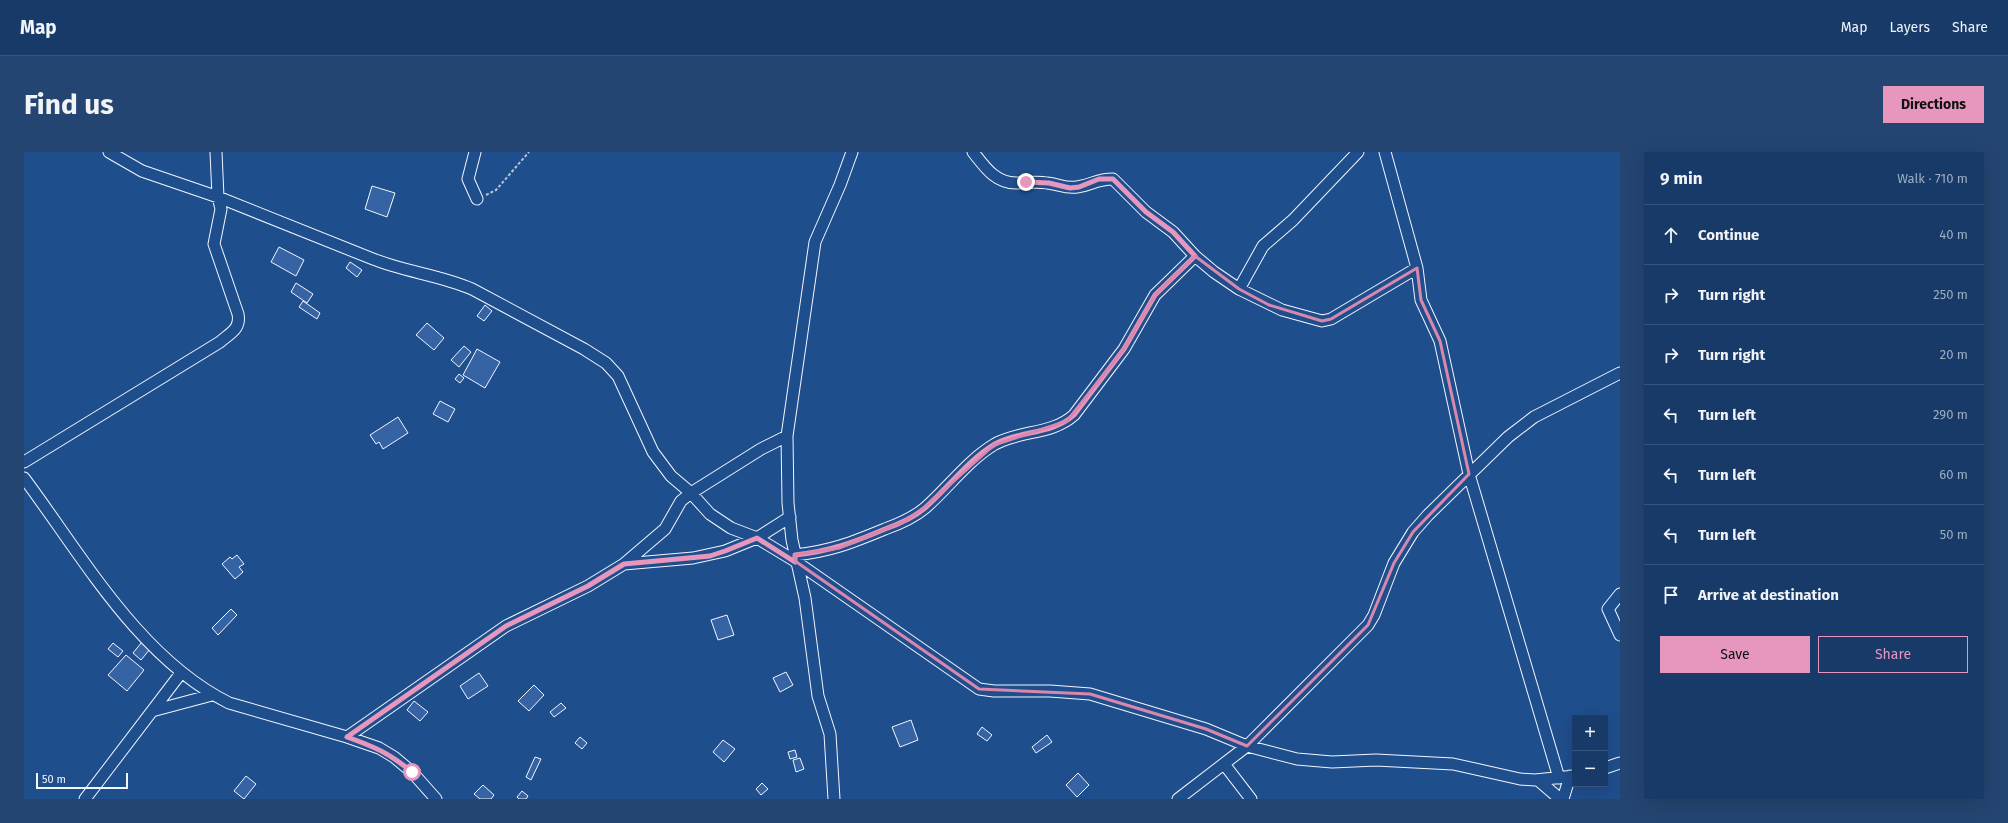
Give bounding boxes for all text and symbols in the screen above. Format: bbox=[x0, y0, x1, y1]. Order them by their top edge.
text: Map bbox=[20, 16, 57, 39]
text: Map bbox=[1841, 19, 1867, 36]
text: Layers bbox=[1889, 19, 1930, 36]
text: Share bbox=[1952, 19, 1988, 36]
button: Directions bbox=[1883, 86, 1984, 123]
text: Find us bbox=[24, 88, 114, 121]
text: 9 min bbox=[1660, 168, 1703, 189]
text: Walk · 710 m bbox=[1897, 171, 1968, 186]
route end bbox=[1017, 173, 1035, 191]
icon: ahead bbox=[1660, 224, 1682, 246]
text: Continue bbox=[1698, 226, 1759, 244]
text: 40 m bbox=[1939, 227, 1968, 242]
icon: right bbox=[1660, 284, 1682, 306]
text: Turn right bbox=[1698, 286, 1765, 304]
text: 250 m bbox=[1933, 287, 1968, 302]
icon: right bbox=[1660, 344, 1682, 366]
text: Turn right bbox=[1698, 346, 1765, 364]
text: 20 m bbox=[1940, 347, 1968, 362]
icon: left bbox=[1660, 404, 1682, 426]
text: Turn left bbox=[1698, 406, 1756, 424]
text: 290 m bbox=[1933, 407, 1968, 422]
icon: left bbox=[1660, 464, 1682, 486]
text: Turn left bbox=[1698, 466, 1756, 484]
text: 60 m bbox=[1939, 467, 1968, 482]
icon: left bbox=[1660, 524, 1682, 546]
text: Turn left bbox=[1698, 526, 1756, 544]
text: 50 m bbox=[1940, 527, 1968, 542]
icon: arrive bbox=[1660, 584, 1682, 606]
text: Arrive at destination bbox=[1698, 586, 1839, 604]
button: Save bbox=[1660, 636, 1810, 673]
button: Share bbox=[1818, 636, 1968, 673]
map controls bbox=[1572, 715, 1608, 787]
button: + bbox=[1572, 715, 1608, 751]
button: − bbox=[1572, 751, 1608, 787]
route start bbox=[403, 763, 421, 781]
scale bar bbox=[36, 771, 128, 790]
text: 50 m bbox=[42, 773, 66, 786]

